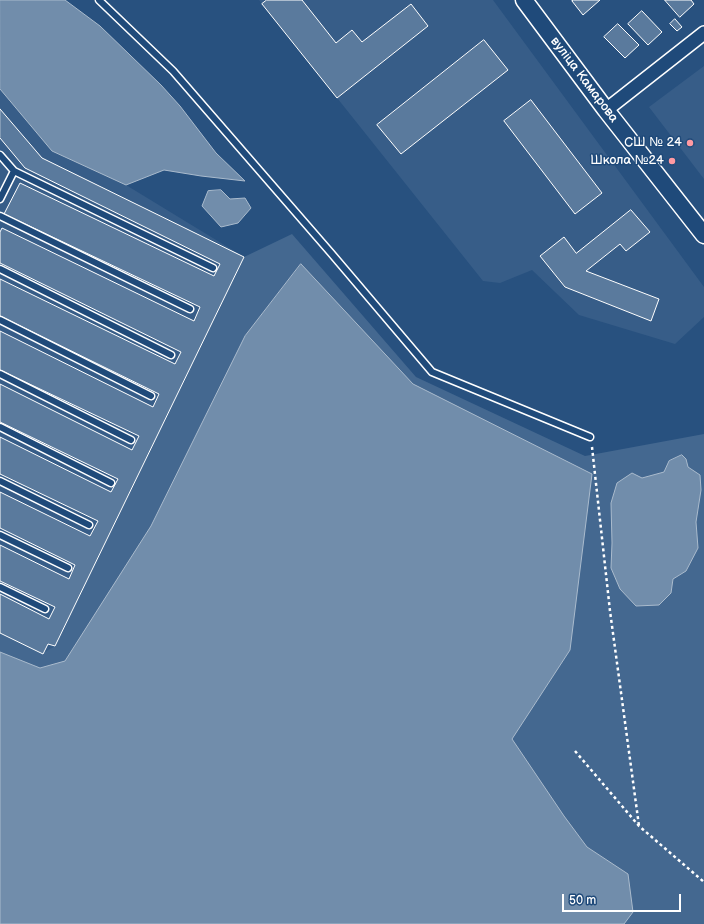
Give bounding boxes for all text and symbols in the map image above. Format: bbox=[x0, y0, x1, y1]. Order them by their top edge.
street label: вуліца Камарова bbox=[547, 34, 621, 126]
place label: СШ № 24 bbox=[624, 135, 682, 151]
marker: СШ № 24 bbox=[685, 138, 695, 148]
place label: Школа №24 bbox=[590, 153, 664, 169]
marker: Школа №24 bbox=[667, 156, 677, 166]
scale bar bbox=[564, 886, 683, 912]
text: 50 m bbox=[569, 893, 596, 908]

